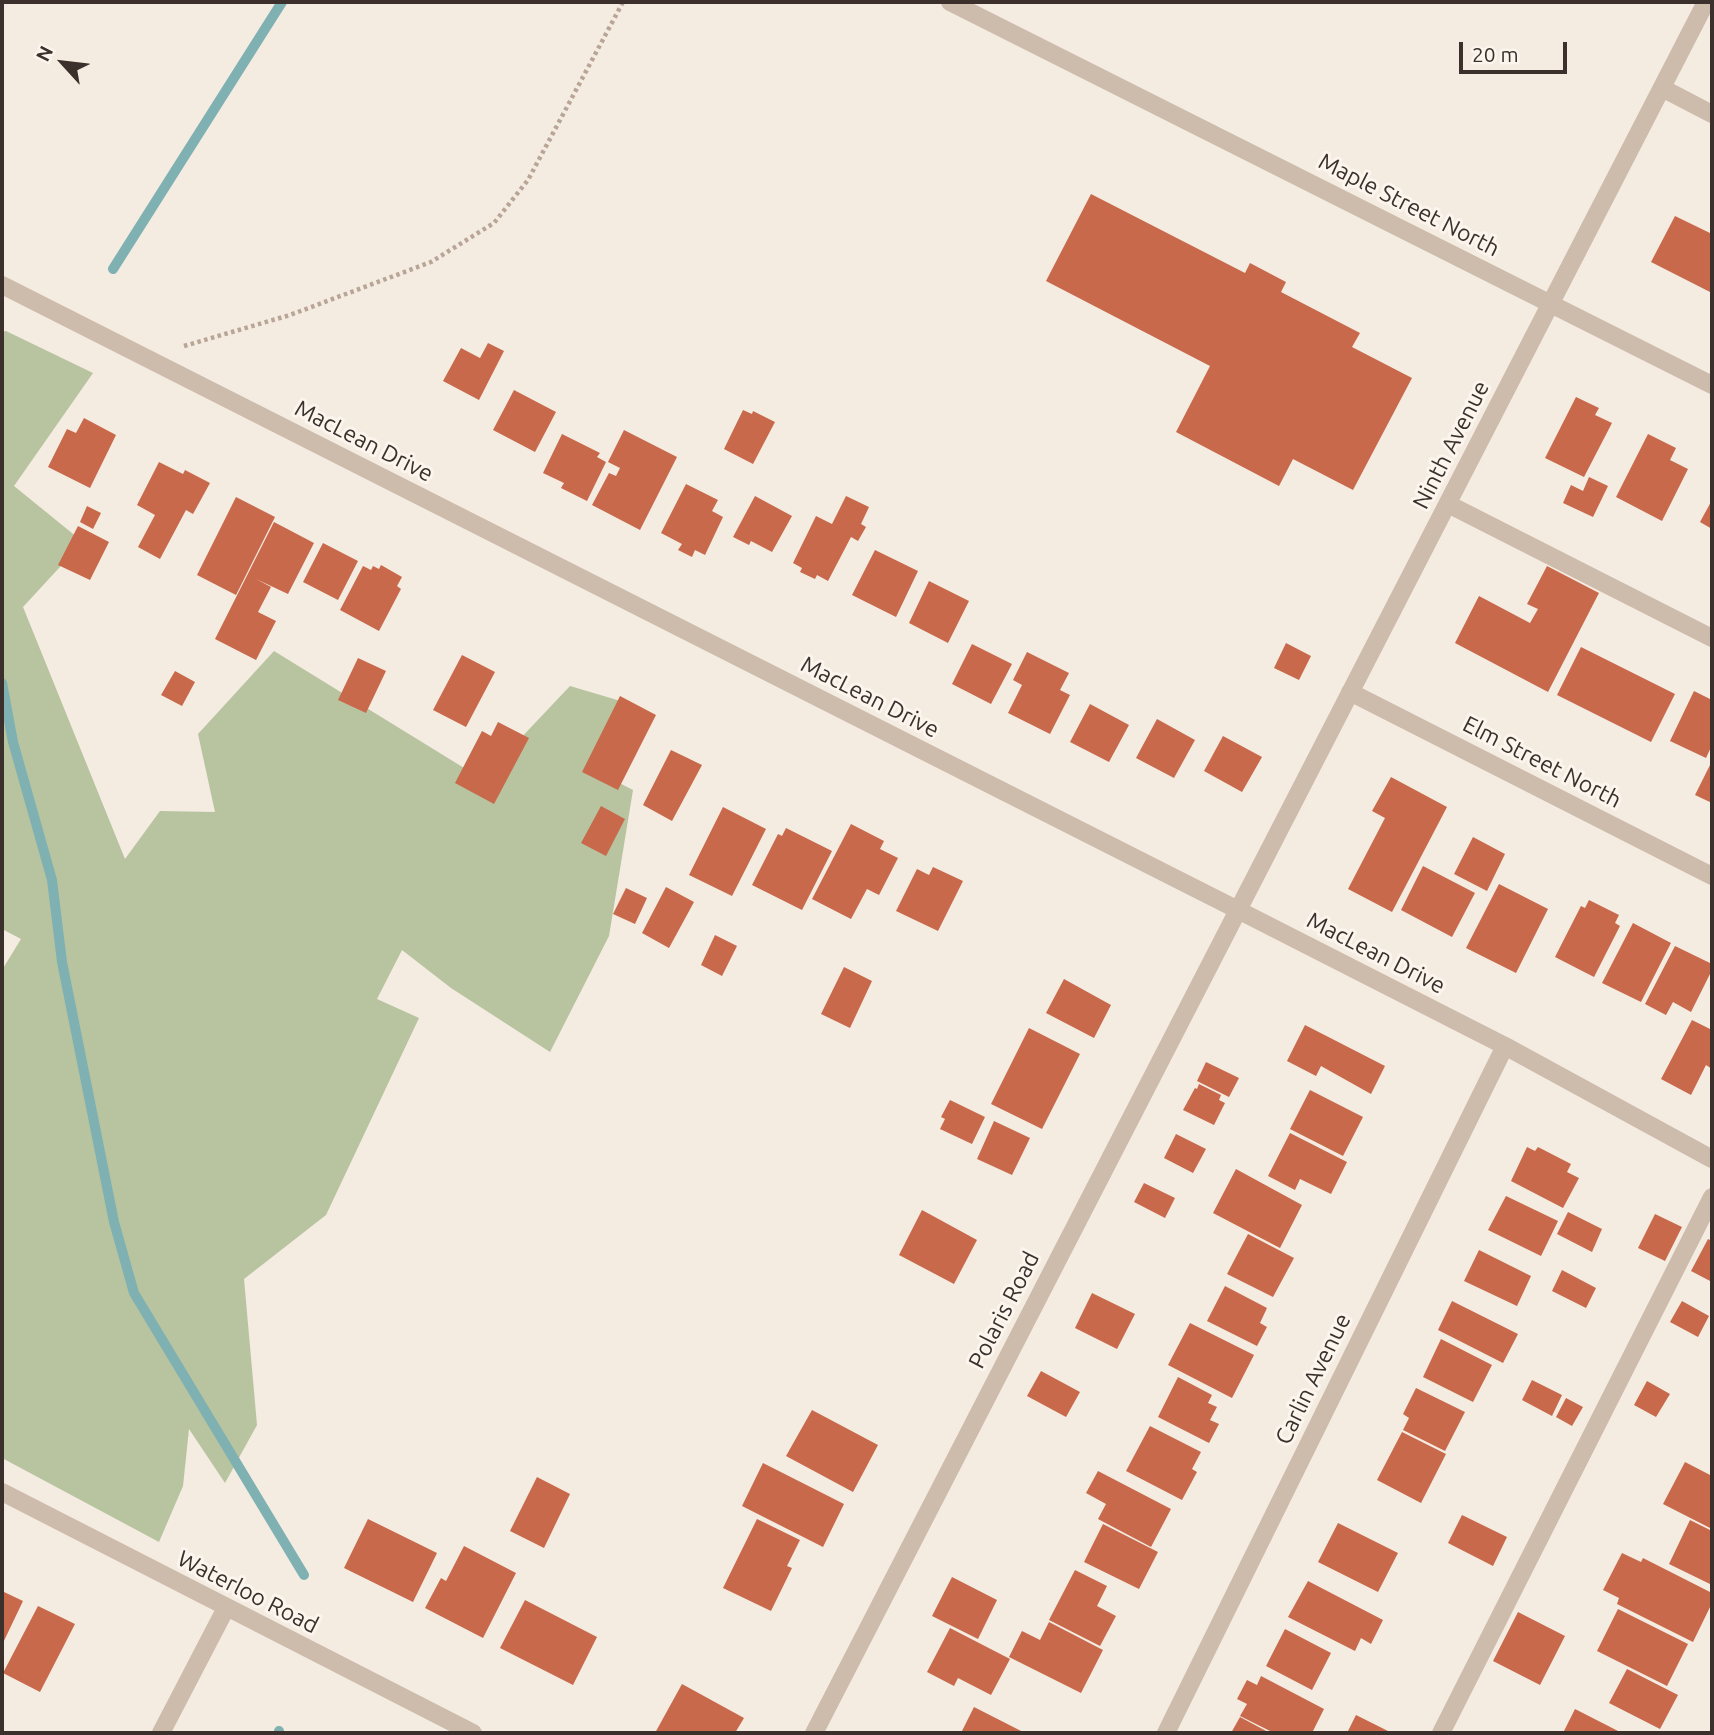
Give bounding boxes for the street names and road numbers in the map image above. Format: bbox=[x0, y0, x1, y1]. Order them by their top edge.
street label: Maple Street North bbox=[1314, 147, 1504, 263]
street label: Ninth Avenue bbox=[1407, 376, 1495, 514]
street label: MacLean Drive bbox=[290, 394, 438, 488]
street label: MacLean Drive bbox=[796, 650, 944, 744]
street label: Elm Street North bbox=[1458, 710, 1626, 814]
street label: MacLean Drive bbox=[1302, 906, 1450, 1000]
street label: Polaris Road bbox=[963, 1247, 1045, 1373]
street label: Carlin Avenue bbox=[1269, 1309, 1357, 1449]
street label: Waterloo Road bbox=[173, 1545, 323, 1639]

